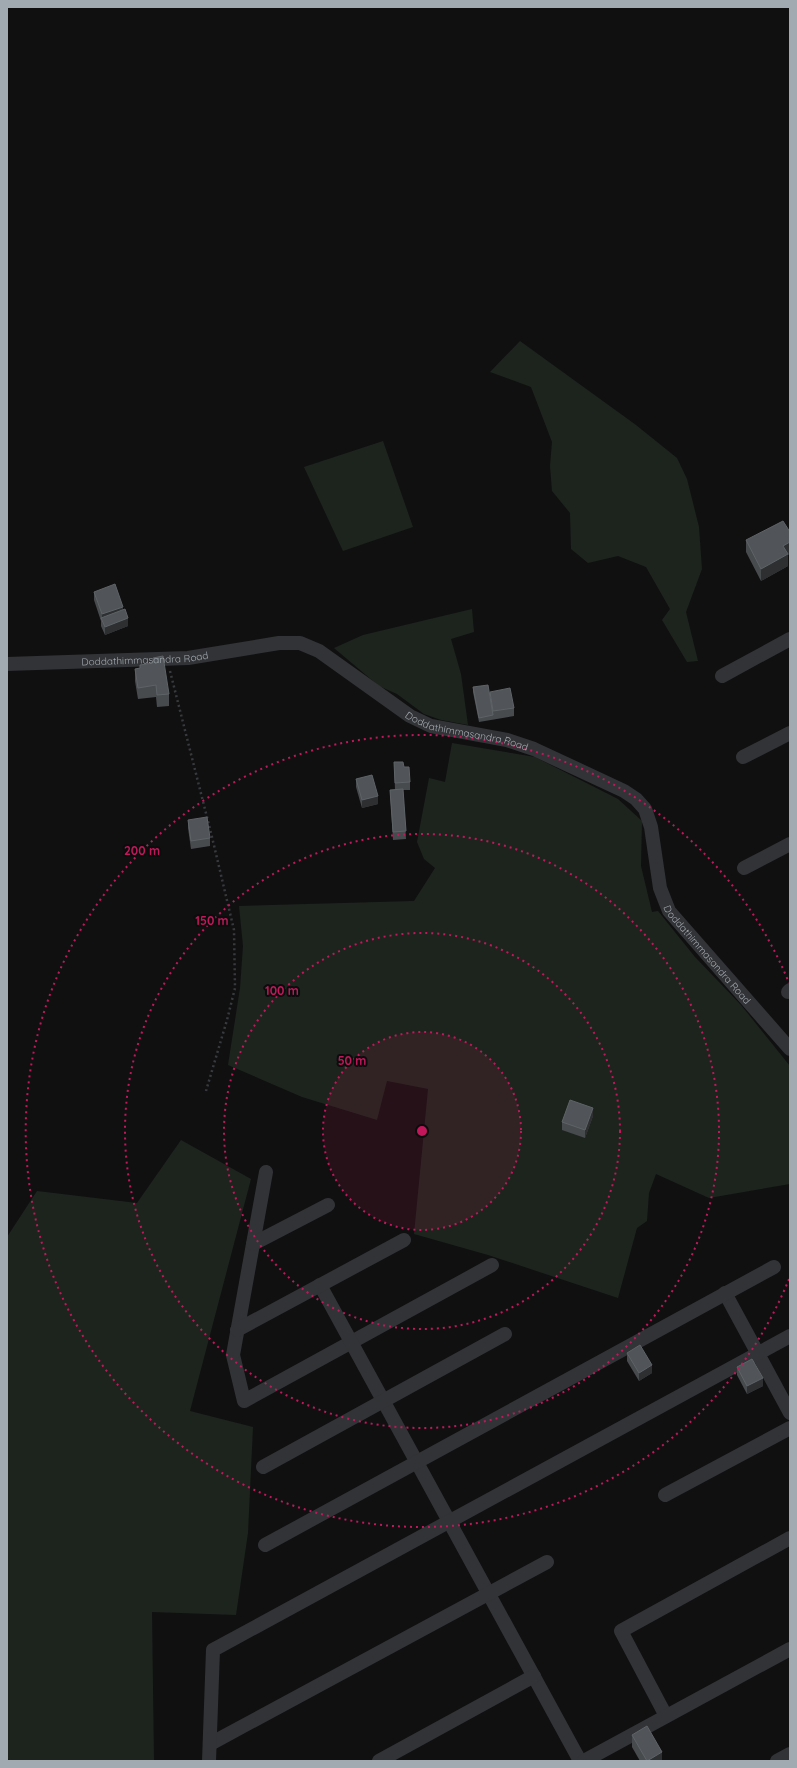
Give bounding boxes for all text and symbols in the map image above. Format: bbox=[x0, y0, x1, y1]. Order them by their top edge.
street label: Doddathimmasandra Road bbox=[81, 648, 209, 668]
street label: Doddathimmasandra Road bbox=[403, 708, 530, 753]
text: 200 m bbox=[124, 843, 160, 858]
street label: Doddathimmasandra Road bbox=[661, 903, 754, 1006]
text: 150 m bbox=[195, 913, 229, 928]
text: 100 m bbox=[265, 983, 299, 998]
text: 50 m bbox=[338, 1053, 366, 1068]
centre of rings bbox=[415, 1124, 429, 1138]

